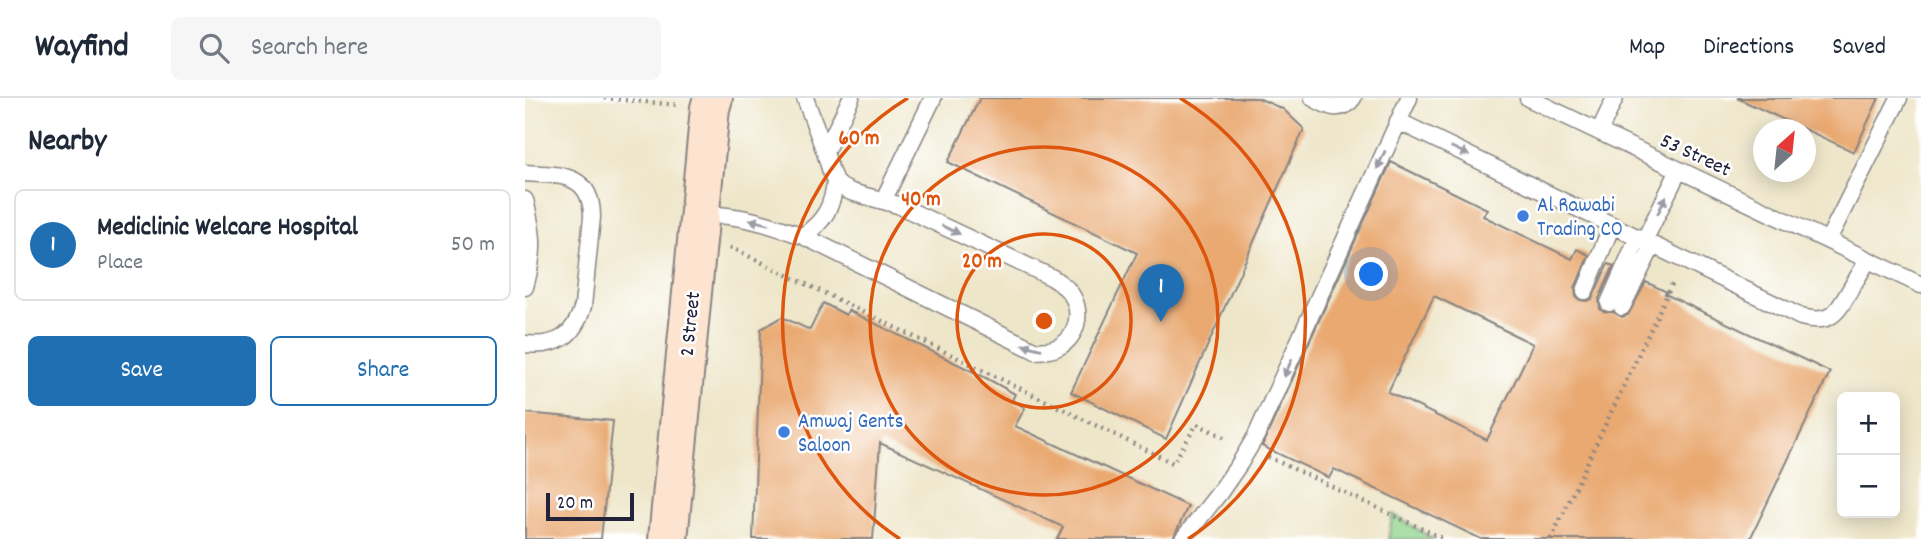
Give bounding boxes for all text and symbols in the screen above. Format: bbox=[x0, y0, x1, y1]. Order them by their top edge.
search box bbox=[171, 17, 661, 80]
text: Wayfind bbox=[35, 25, 129, 72]
icon: search bbox=[195, 29, 233, 67]
text: Search here bbox=[251, 30, 368, 67]
text: Map bbox=[1629, 31, 1665, 65]
text: Directions bbox=[1703, 31, 1794, 65]
text: Saved bbox=[1832, 31, 1886, 65]
north arrow bbox=[1753, 119, 1816, 182]
text: Nearby bbox=[28, 122, 106, 165]
text: 60 m bbox=[839, 125, 879, 155]
street label: 53 Street bbox=[1654, 127, 1735, 186]
one-way arrow bbox=[1450, 145, 1470, 157]
one-way arrow bbox=[1375, 150, 1387, 170]
text: 40 m bbox=[901, 186, 941, 216]
place label: Al Rawabi Trading CO bbox=[1537, 192, 1623, 246]
one-way arrow bbox=[1656, 195, 1667, 215]
marker: Al Rawabi Trading CO bbox=[1515, 208, 1531, 224]
text: Mediclinic Welcare Hospital bbox=[97, 210, 358, 247]
one-way arrow bbox=[748, 216, 770, 227]
one-way arrow bbox=[941, 224, 961, 236]
text: 1 bbox=[50, 229, 56, 262]
text: 50 m bbox=[451, 229, 495, 262]
text: Place bbox=[97, 247, 143, 280]
text: 20 m bbox=[962, 248, 1002, 278]
your location bbox=[1354, 257, 1388, 291]
pin: 1 bbox=[1138, 264, 1184, 322]
street label: 2 Street bbox=[674, 290, 710, 358]
centre of rings bbox=[1032, 309, 1056, 333]
button: Save bbox=[28, 336, 256, 406]
button: Share bbox=[270, 336, 497, 406]
one-way arrow bbox=[1020, 341, 1042, 352]
one-way arrow bbox=[1282, 358, 1294, 378]
map controls bbox=[1837, 392, 1900, 518]
button: + bbox=[1837, 392, 1900, 455]
place label: Amwaj Gents Saloon bbox=[798, 408, 904, 462]
marker: Amwaj Gents Saloon bbox=[776, 424, 792, 440]
button: − bbox=[1837, 455, 1900, 518]
scale bar bbox=[546, 490, 633, 522]
text: 20 m bbox=[557, 491, 593, 518]

